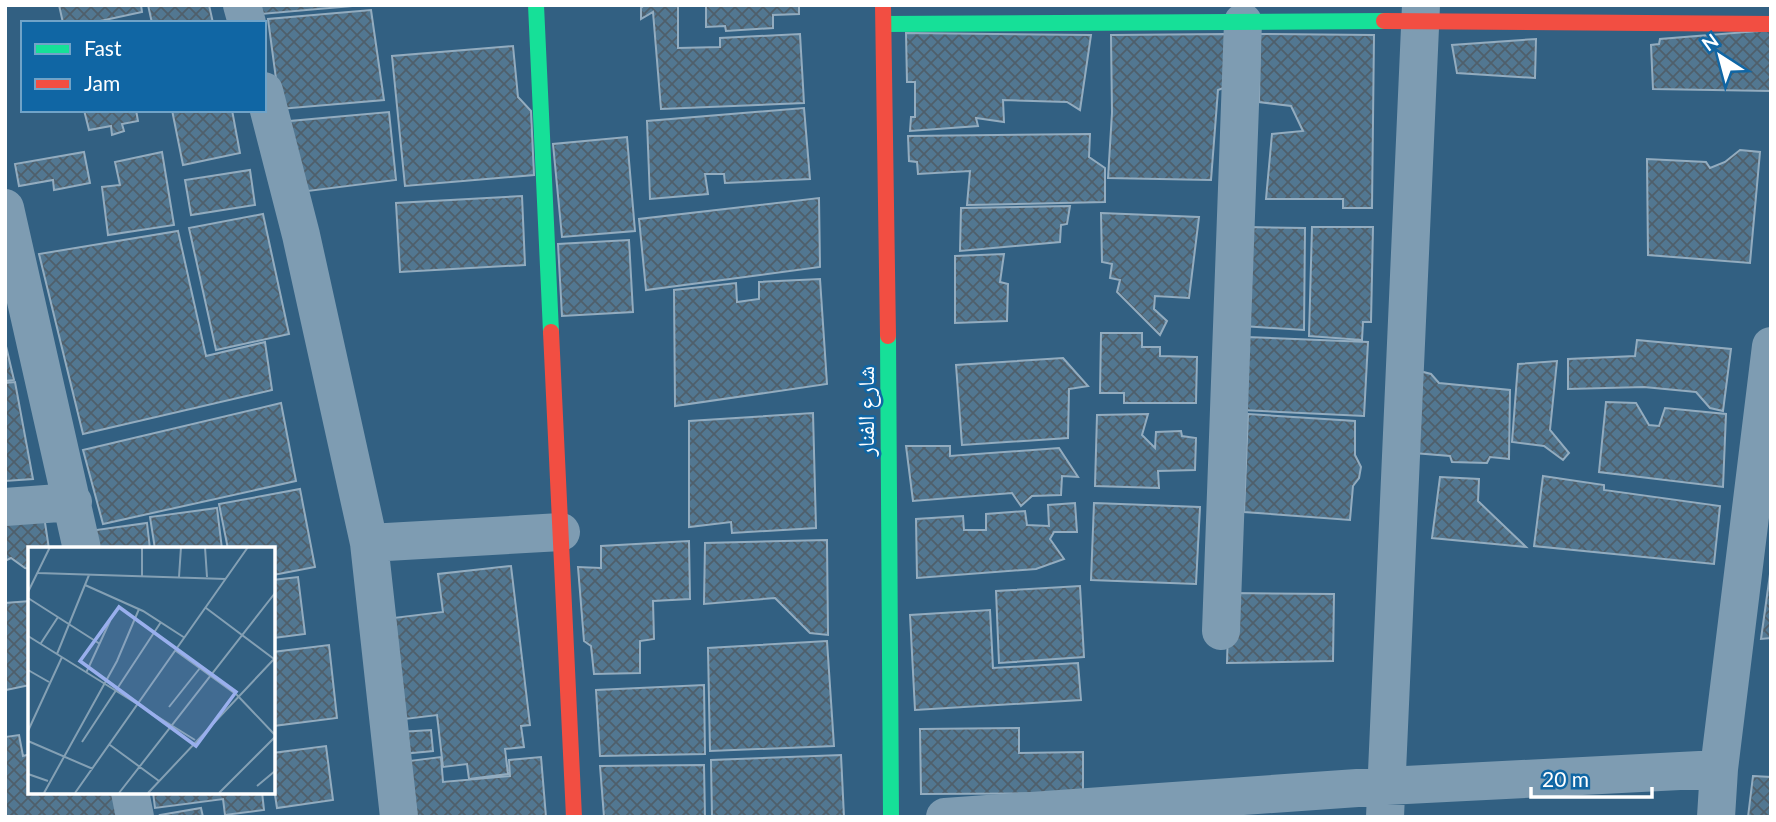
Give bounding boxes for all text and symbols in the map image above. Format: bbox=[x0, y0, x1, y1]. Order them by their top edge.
legend bbox=[21, 21, 266, 112]
north arrow bbox=[1685, 21, 1755, 91]
text: N bbox=[1697, 28, 1722, 55]
text: Fast bbox=[84, 35, 122, 60]
text: Jam bbox=[84, 70, 120, 95]
street label: شارع الفنار bbox=[851, 366, 881, 457]
inset map bbox=[28, 547, 275, 794]
scale bar bbox=[1531, 756, 1652, 800]
text: 20 m bbox=[1542, 766, 1589, 791]

